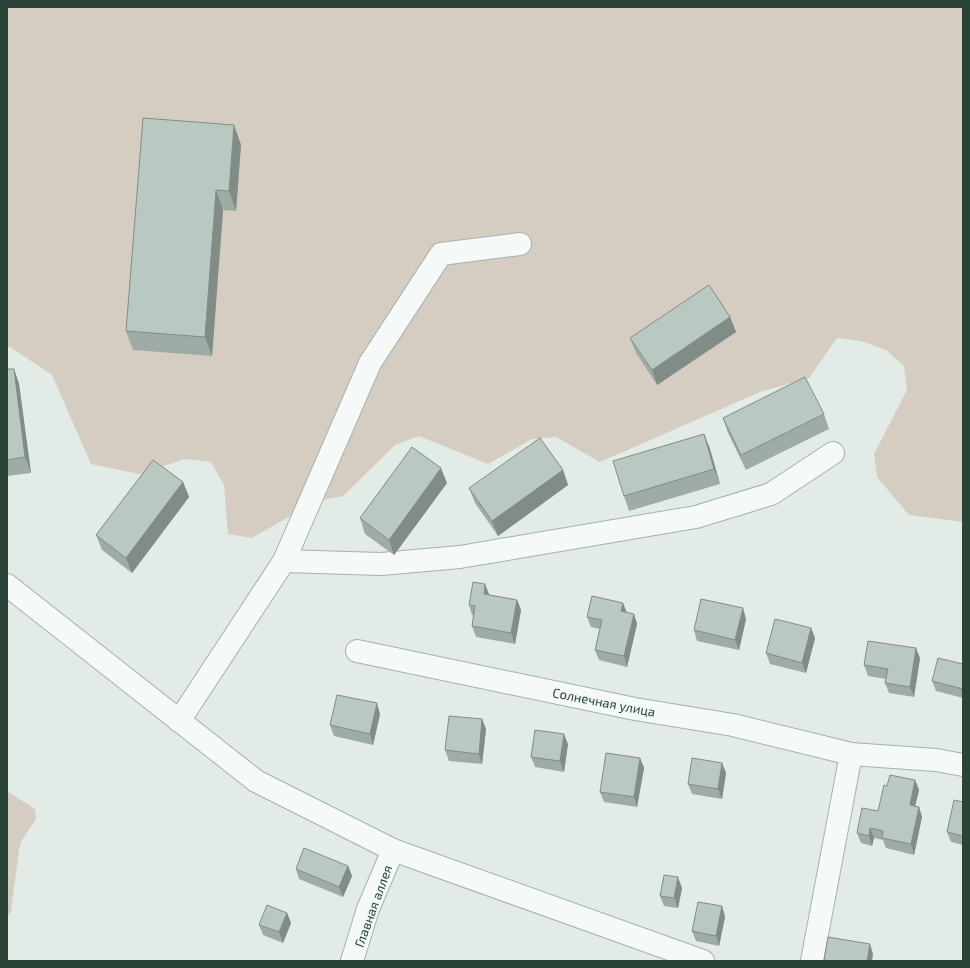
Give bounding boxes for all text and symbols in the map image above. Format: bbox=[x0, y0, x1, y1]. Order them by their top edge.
street label: Солнечная улица bbox=[551, 684, 657, 720]
street label: Главная аллея bbox=[351, 863, 395, 949]

